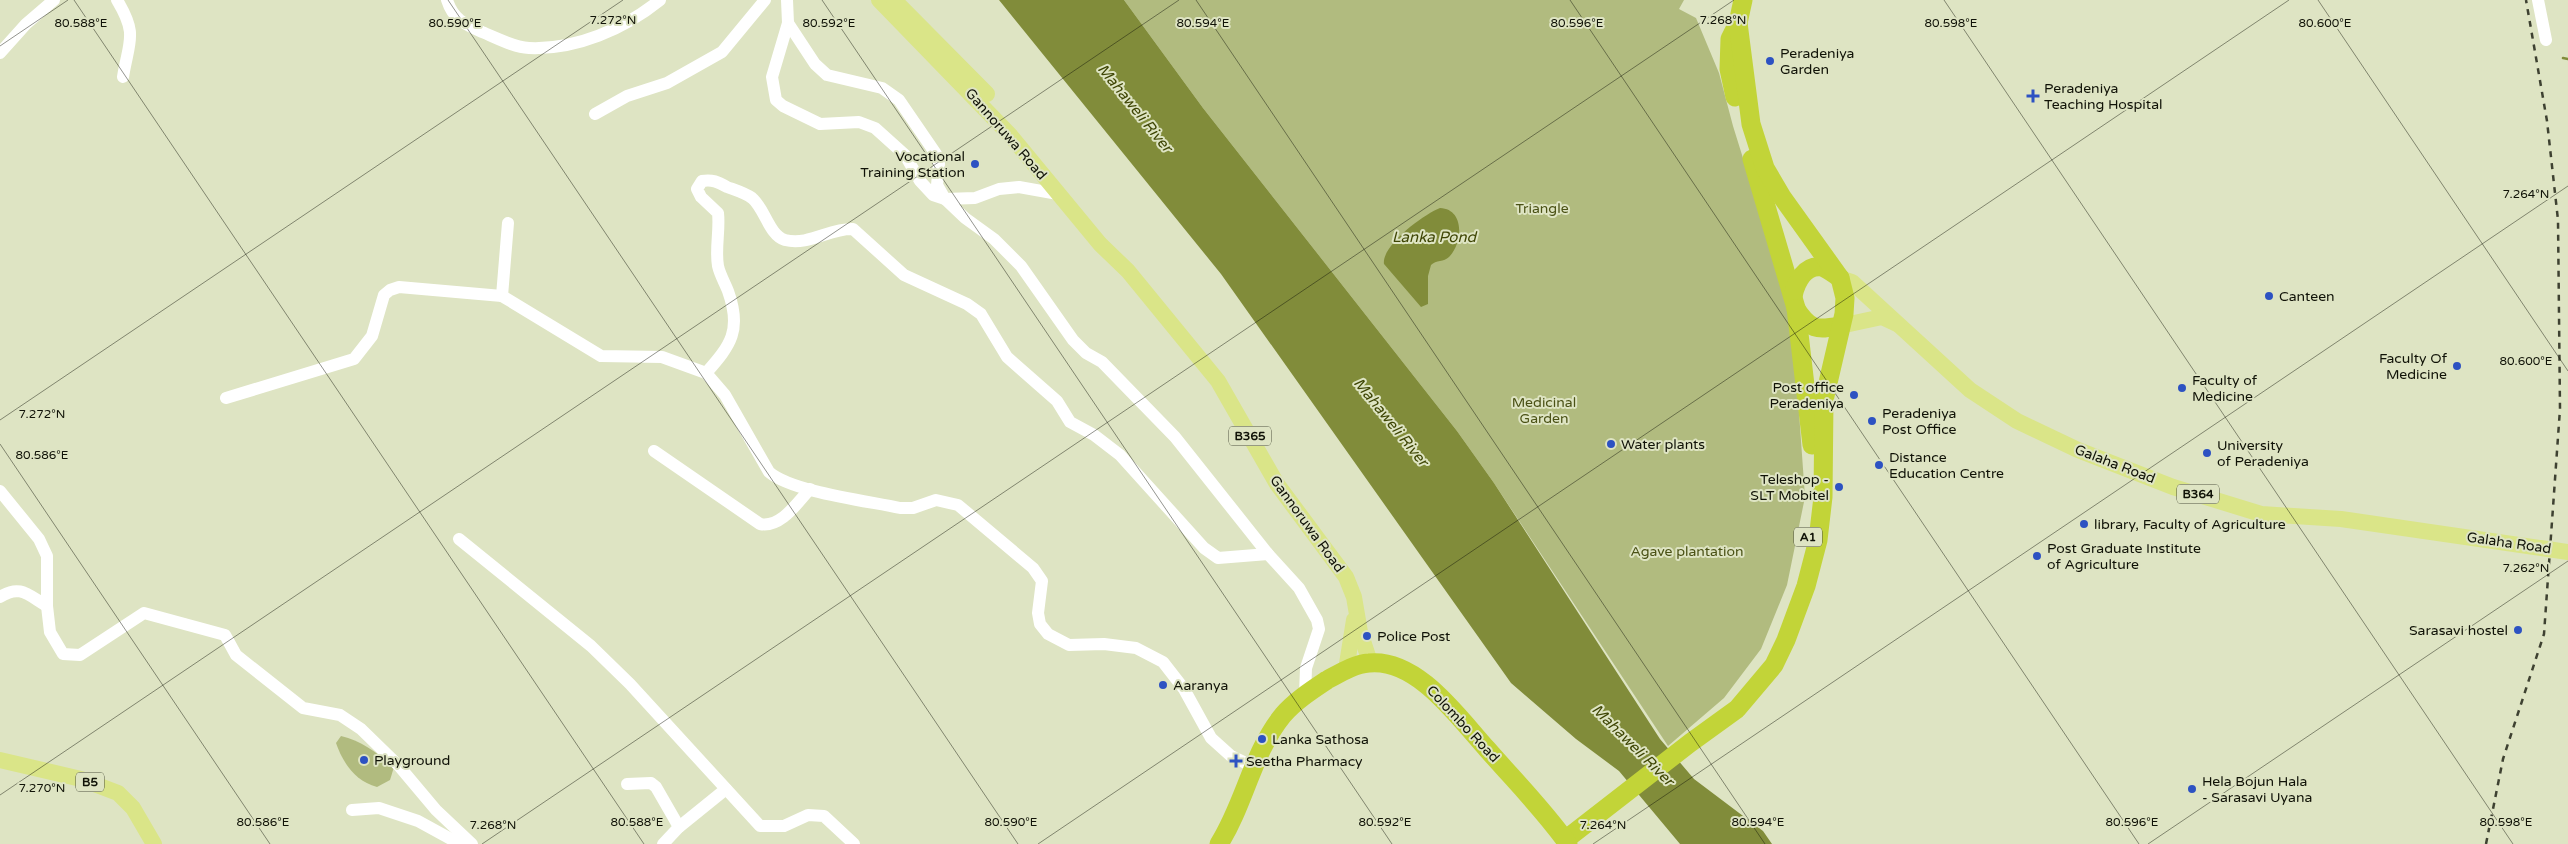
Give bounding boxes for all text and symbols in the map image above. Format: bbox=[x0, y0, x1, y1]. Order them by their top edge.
text: 7.272°N bbox=[590, 13, 636, 27]
text: 7.268°N bbox=[1700, 13, 1746, 27]
text: 80.588°E bbox=[55, 16, 108, 30]
text: 80.590°E bbox=[429, 16, 482, 30]
text: 80.592°E bbox=[803, 16, 856, 30]
text: 80.594°E bbox=[1177, 16, 1230, 30]
text: 80.596°E bbox=[1551, 16, 1604, 30]
text: 80.598°E bbox=[1925, 16, 1978, 30]
text: 80.600°E bbox=[2299, 16, 2352, 30]
place label: Peradeniya Garden bbox=[1780, 45, 1854, 78]
marker: Peradeniya Garden bbox=[1764, 55, 1776, 67]
water label: Mahaweli River bbox=[1094, 60, 1178, 158]
place label: Peradeniya Teaching Hospital bbox=[2044, 80, 2163, 113]
street label: Gannoruwa Road bbox=[962, 85, 1050, 183]
marker: Peradeniya Teaching Hospital bbox=[2026, 89, 2040, 103]
place label: Vocational Training Station bbox=[860, 148, 965, 181]
marker: Vocational Training Station bbox=[969, 158, 981, 170]
text: 7.264°N bbox=[2503, 187, 2549, 201]
park label: Triangle bbox=[1515, 200, 1569, 217]
water label: Lanka Pond bbox=[1392, 228, 1478, 246]
place label: Canteen bbox=[2279, 288, 2335, 305]
marker: Canteen bbox=[2263, 290, 2275, 302]
place label: Faculty Of Medicine bbox=[2379, 350, 2448, 383]
text: 80.600°E bbox=[2500, 354, 2553, 368]
marker: Faculty Of Medicine bbox=[2451, 360, 2463, 372]
place label: Faculty of Medicine bbox=[2192, 372, 2258, 405]
water label: Mahaweli River bbox=[1350, 374, 1434, 472]
place label: Post office Peradeniya bbox=[1770, 379, 1844, 412]
marker: Faculty of Medicine bbox=[2176, 382, 2188, 394]
marker: Post office Peradeniya bbox=[1848, 389, 1860, 401]
park label: Medicinal Garden bbox=[1512, 394, 1576, 427]
place label: Peradeniya Post Office bbox=[1882, 405, 1957, 438]
text: 7.272°N bbox=[19, 407, 65, 421]
marker: Peradeniya Post Office bbox=[1866, 415, 1878, 427]
road number: B365 bbox=[1229, 426, 1271, 446]
place label: Water plants bbox=[1621, 436, 1705, 453]
place label: University of Peradeniya bbox=[2217, 437, 2309, 470]
marker: Water plants bbox=[1605, 438, 1617, 450]
street label: Galaha Road bbox=[2072, 441, 2158, 487]
marker: University of Peradeniya bbox=[2201, 447, 2213, 459]
text: 80.586°E bbox=[16, 448, 69, 462]
place label: Distance Education Centre bbox=[1889, 449, 2004, 482]
marker: Distance Education Centre bbox=[1873, 459, 1885, 471]
place label: Teleshop - SLT Mobitel bbox=[1750, 471, 1829, 504]
street label: Gannoruwa Road bbox=[1266, 472, 1348, 576]
marker: Teleshop - SLT Mobitel bbox=[1833, 481, 1845, 493]
road number: B364 bbox=[2177, 484, 2219, 504]
place label: library, Faculty of Agriculture bbox=[2094, 516, 2286, 533]
marker: library, Faculty of Agriculture bbox=[2078, 518, 2090, 530]
road number: A1 bbox=[1794, 528, 1822, 546]
street label: Galaha Road bbox=[2466, 529, 2552, 557]
place label: Post Graduate Institute of Agriculture bbox=[2047, 540, 2201, 573]
park label: Agave plantation bbox=[1630, 543, 1744, 560]
marker: Post Graduate Institute of Agriculture bbox=[2031, 550, 2043, 562]
text: 7.262°N bbox=[2503, 561, 2549, 575]
place label: Sarasavi hostel bbox=[2409, 622, 2508, 639]
marker: Sarasavi hostel bbox=[2512, 624, 2524, 636]
place label: Police Post bbox=[1377, 628, 1451, 645]
marker: Police Post bbox=[1361, 630, 1373, 642]
place label: Aaranya bbox=[1173, 677, 1228, 694]
marker: Aaranya bbox=[1157, 679, 1169, 691]
street label: Colombo Road bbox=[1423, 682, 1503, 766]
water label: Mahaweli River bbox=[1588, 700, 1679, 791]
place label: Lanka Sathosa bbox=[1272, 731, 1369, 748]
marker: Lanka Sathosa bbox=[1256, 733, 1268, 745]
place label: Playground bbox=[374, 752, 450, 769]
place label: Seetha Pharmacy bbox=[1246, 753, 1363, 770]
marker: Playground bbox=[358, 754, 370, 766]
marker: Seetha Pharmacy bbox=[1230, 755, 1242, 767]
road number: B5 bbox=[76, 772, 104, 792]
place label: Hela Bojun Hala - Sarasavi Uyana bbox=[2202, 773, 2312, 806]
text: 7.270°N bbox=[19, 781, 65, 795]
marker: Hela Bojun Hala - Sarasavi Uyana bbox=[2186, 783, 2198, 795]
text: 80.586°E bbox=[237, 815, 290, 829]
text: 80.588°E bbox=[611, 815, 664, 829]
text: 80.590°E bbox=[985, 815, 1038, 829]
text: 80.592°E bbox=[1359, 815, 1412, 829]
text: 80.594°E bbox=[1732, 815, 1785, 829]
text: 80.596°E bbox=[2106, 815, 2159, 829]
text: 80.598°E bbox=[2480, 815, 2533, 829]
text: 7.268°N bbox=[470, 818, 516, 832]
text: 7.264°N bbox=[1580, 818, 1626, 832]

